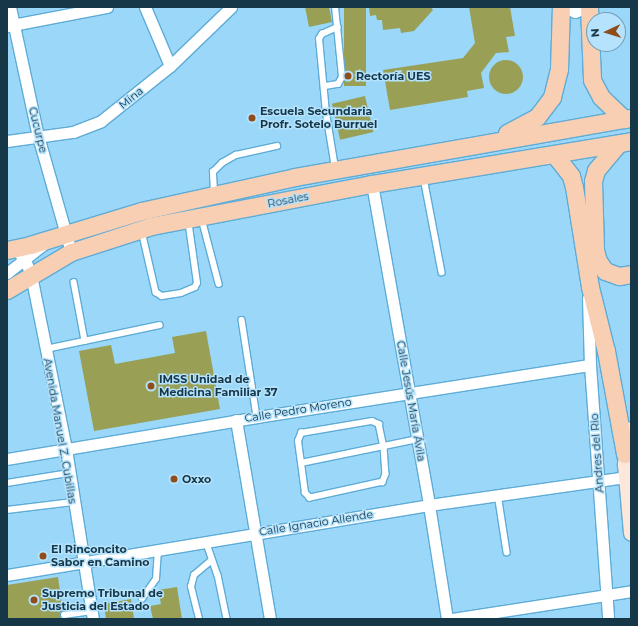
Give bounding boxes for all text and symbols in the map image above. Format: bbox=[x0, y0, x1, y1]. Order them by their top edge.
north arrow bbox=[586, 12, 626, 52]
text: N bbox=[588, 28, 602, 38]
place label: Rectoría UES bbox=[356, 69, 430, 83]
marker: Rectoría UES bbox=[343, 71, 353, 81]
street label: Mina bbox=[116, 84, 146, 112]
place label: Escuela Secundaria Profr. Sotelo Burruel bbox=[260, 105, 377, 131]
street label: Cucurpe bbox=[26, 106, 50, 154]
marker: Escuela Secundaria Profr. Sotelo Burruel bbox=[247, 113, 257, 123]
street label: Rosales bbox=[266, 190, 310, 210]
street label: Calle Jesús María Ávila bbox=[394, 340, 428, 462]
street label: Avenida Manuel Z. Cubillas bbox=[41, 357, 79, 505]
place label: IMSS Unidad de Medicina Familiar 37 bbox=[159, 373, 278, 399]
marker: IMSS Unidad de Medicina Familiar 37 bbox=[146, 381, 156, 391]
street label: Calle Pedro Moreno bbox=[244, 395, 352, 425]
street label: Andres del Rio bbox=[588, 413, 606, 493]
place label: Oxxo bbox=[182, 472, 211, 486]
marker: Oxxo bbox=[169, 474, 179, 484]
street label: Calle Ignacio Allende bbox=[258, 507, 374, 539]
place label: El Rinconcito Sabor en Camino bbox=[51, 543, 150, 569]
marker: El Rinconcito Sabor en Camino bbox=[38, 551, 48, 561]
place label: Supremo Tribunal de Justicia del Estado bbox=[42, 587, 163, 613]
marker: Supremo Tribunal de Justicia del Estado bbox=[29, 595, 39, 605]

